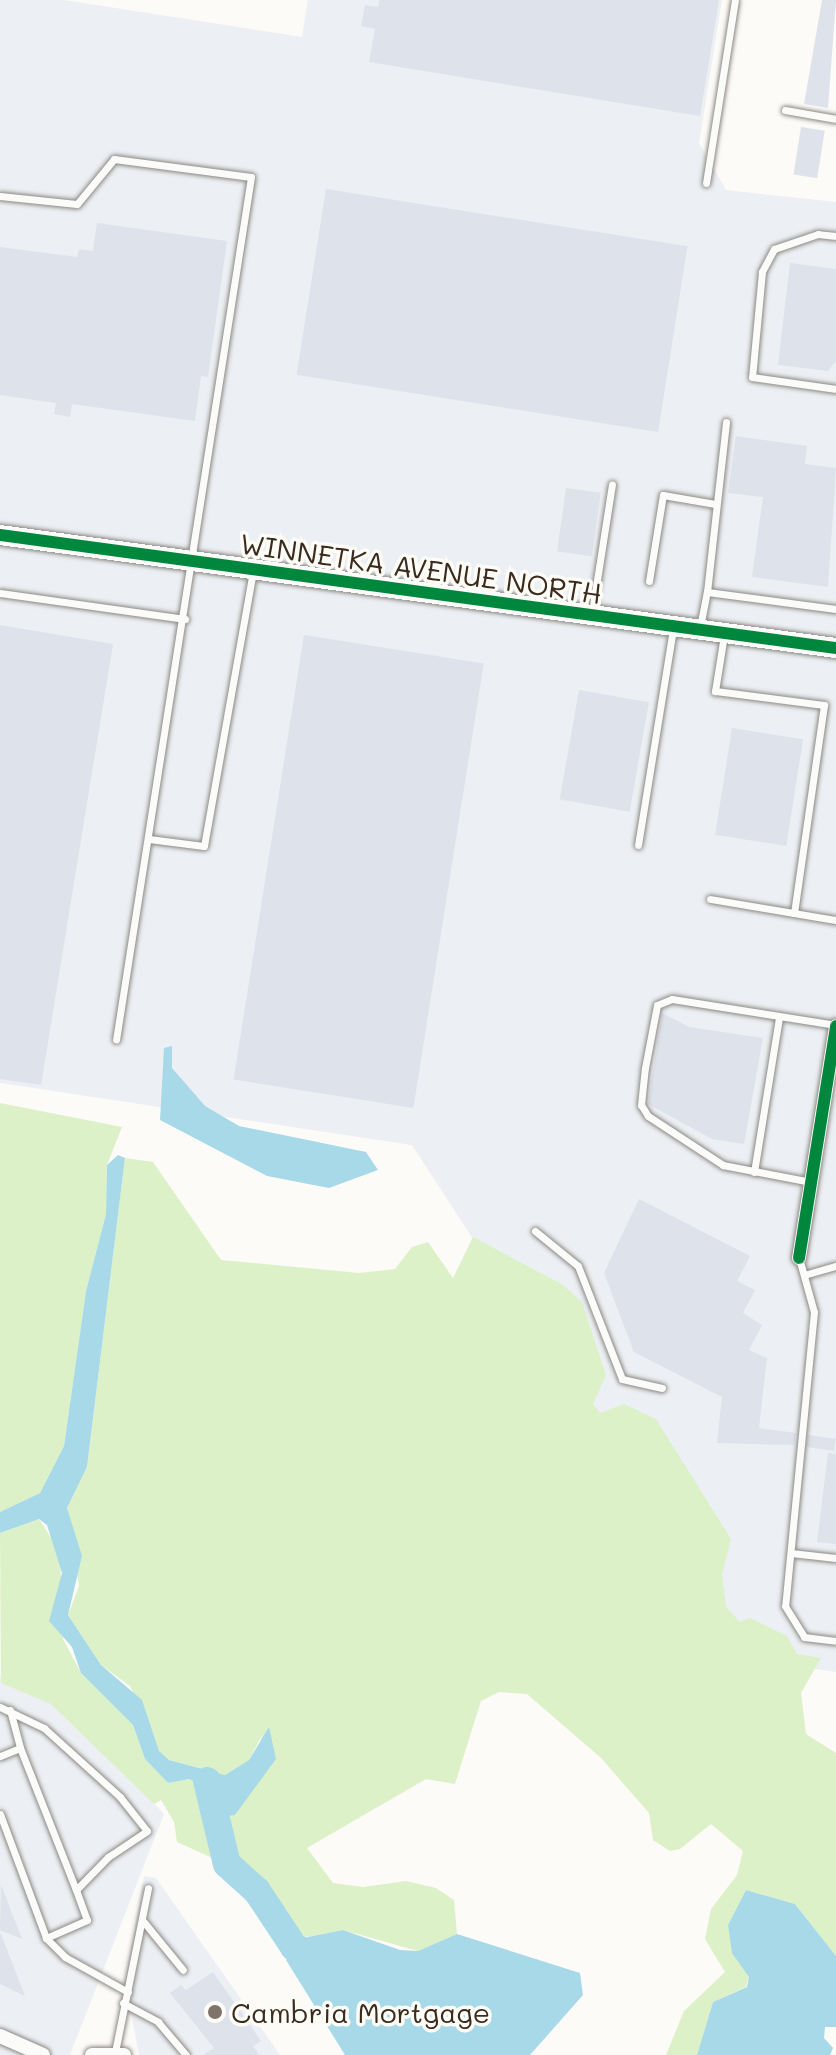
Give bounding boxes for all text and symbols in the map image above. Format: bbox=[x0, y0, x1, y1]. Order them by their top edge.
street label: WINNETKA AVENUE NORTH bbox=[238, 526, 604, 610]
place label: Cambria Mortgage bbox=[231, 1995, 490, 2029]
marker: Cambria Mortgage bbox=[206, 2003, 224, 2021]

